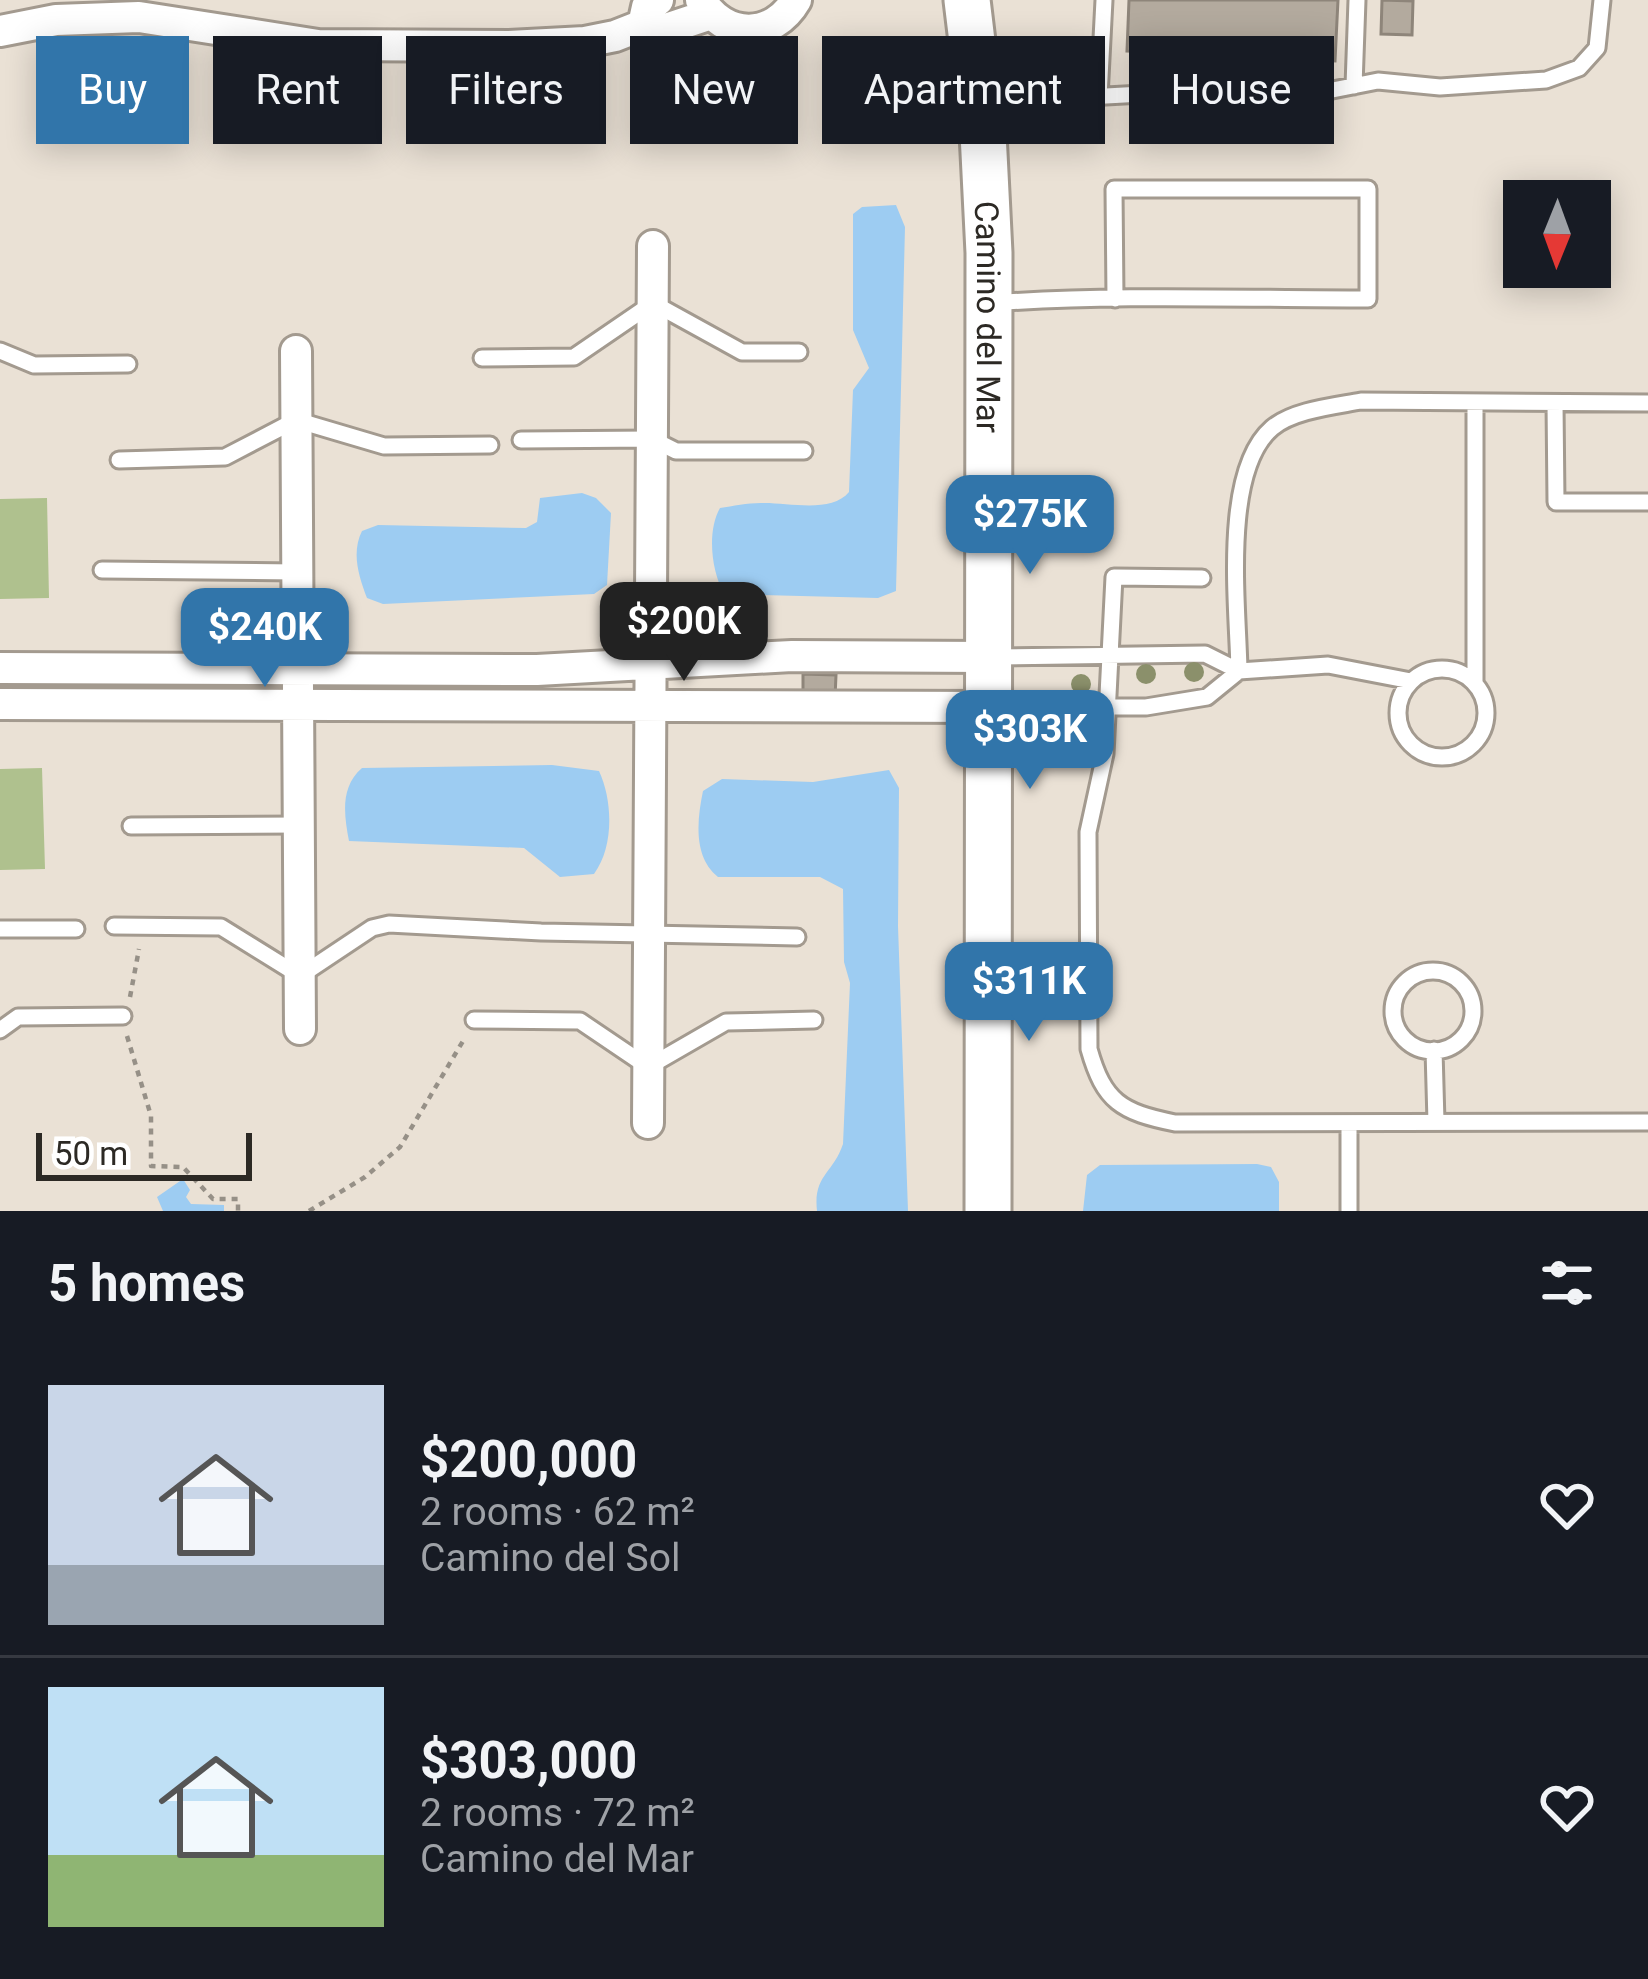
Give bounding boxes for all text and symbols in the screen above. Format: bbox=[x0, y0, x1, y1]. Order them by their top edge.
chip: Buy bbox=[36, 36, 189, 144]
chip: Rent bbox=[213, 36, 382, 144]
chip: Filters bbox=[406, 36, 606, 144]
chip: New bbox=[630, 36, 798, 144]
chip: Apartment bbox=[822, 36, 1105, 144]
chip: House bbox=[1129, 36, 1334, 144]
north arrow bbox=[1503, 180, 1611, 288]
map controls bbox=[1503, 180, 1611, 288]
street label: Camino del Mar bbox=[967, 200, 1009, 433]
pin: $275K bbox=[946, 475, 1114, 577]
text: $275K bbox=[973, 491, 1087, 537]
pin: $200K bbox=[600, 582, 768, 684]
pin: $240K bbox=[181, 588, 349, 690]
text: $200K bbox=[627, 598, 741, 644]
text: $240K bbox=[208, 604, 322, 650]
pin: $303K bbox=[946, 690, 1114, 792]
text: $303K bbox=[973, 706, 1087, 752]
pin: $311K bbox=[945, 942, 1113, 1044]
text: $311K bbox=[972, 958, 1086, 1004]
scale bar bbox=[36, 1127, 252, 1180]
text: 50 m bbox=[54, 1134, 128, 1173]
icon: filters bbox=[1534, 1250, 1600, 1316]
text: 5 homes bbox=[48, 1254, 245, 1313]
text: $200,000 bbox=[420, 1430, 637, 1489]
icon: home bbox=[144, 1433, 288, 1577]
icon: heart bbox=[1534, 1472, 1600, 1538]
text: 2 rooms · 62 m² bbox=[420, 1489, 695, 1535]
text: Camino del Sol bbox=[420, 1535, 680, 1581]
text: $303,000 bbox=[420, 1731, 637, 1790]
icon: home bbox=[144, 1735, 288, 1879]
icon: heart bbox=[1534, 1774, 1600, 1840]
text: 2 rooms · 72 m² bbox=[420, 1790, 695, 1836]
text: Camino del Mar bbox=[420, 1836, 694, 1882]

